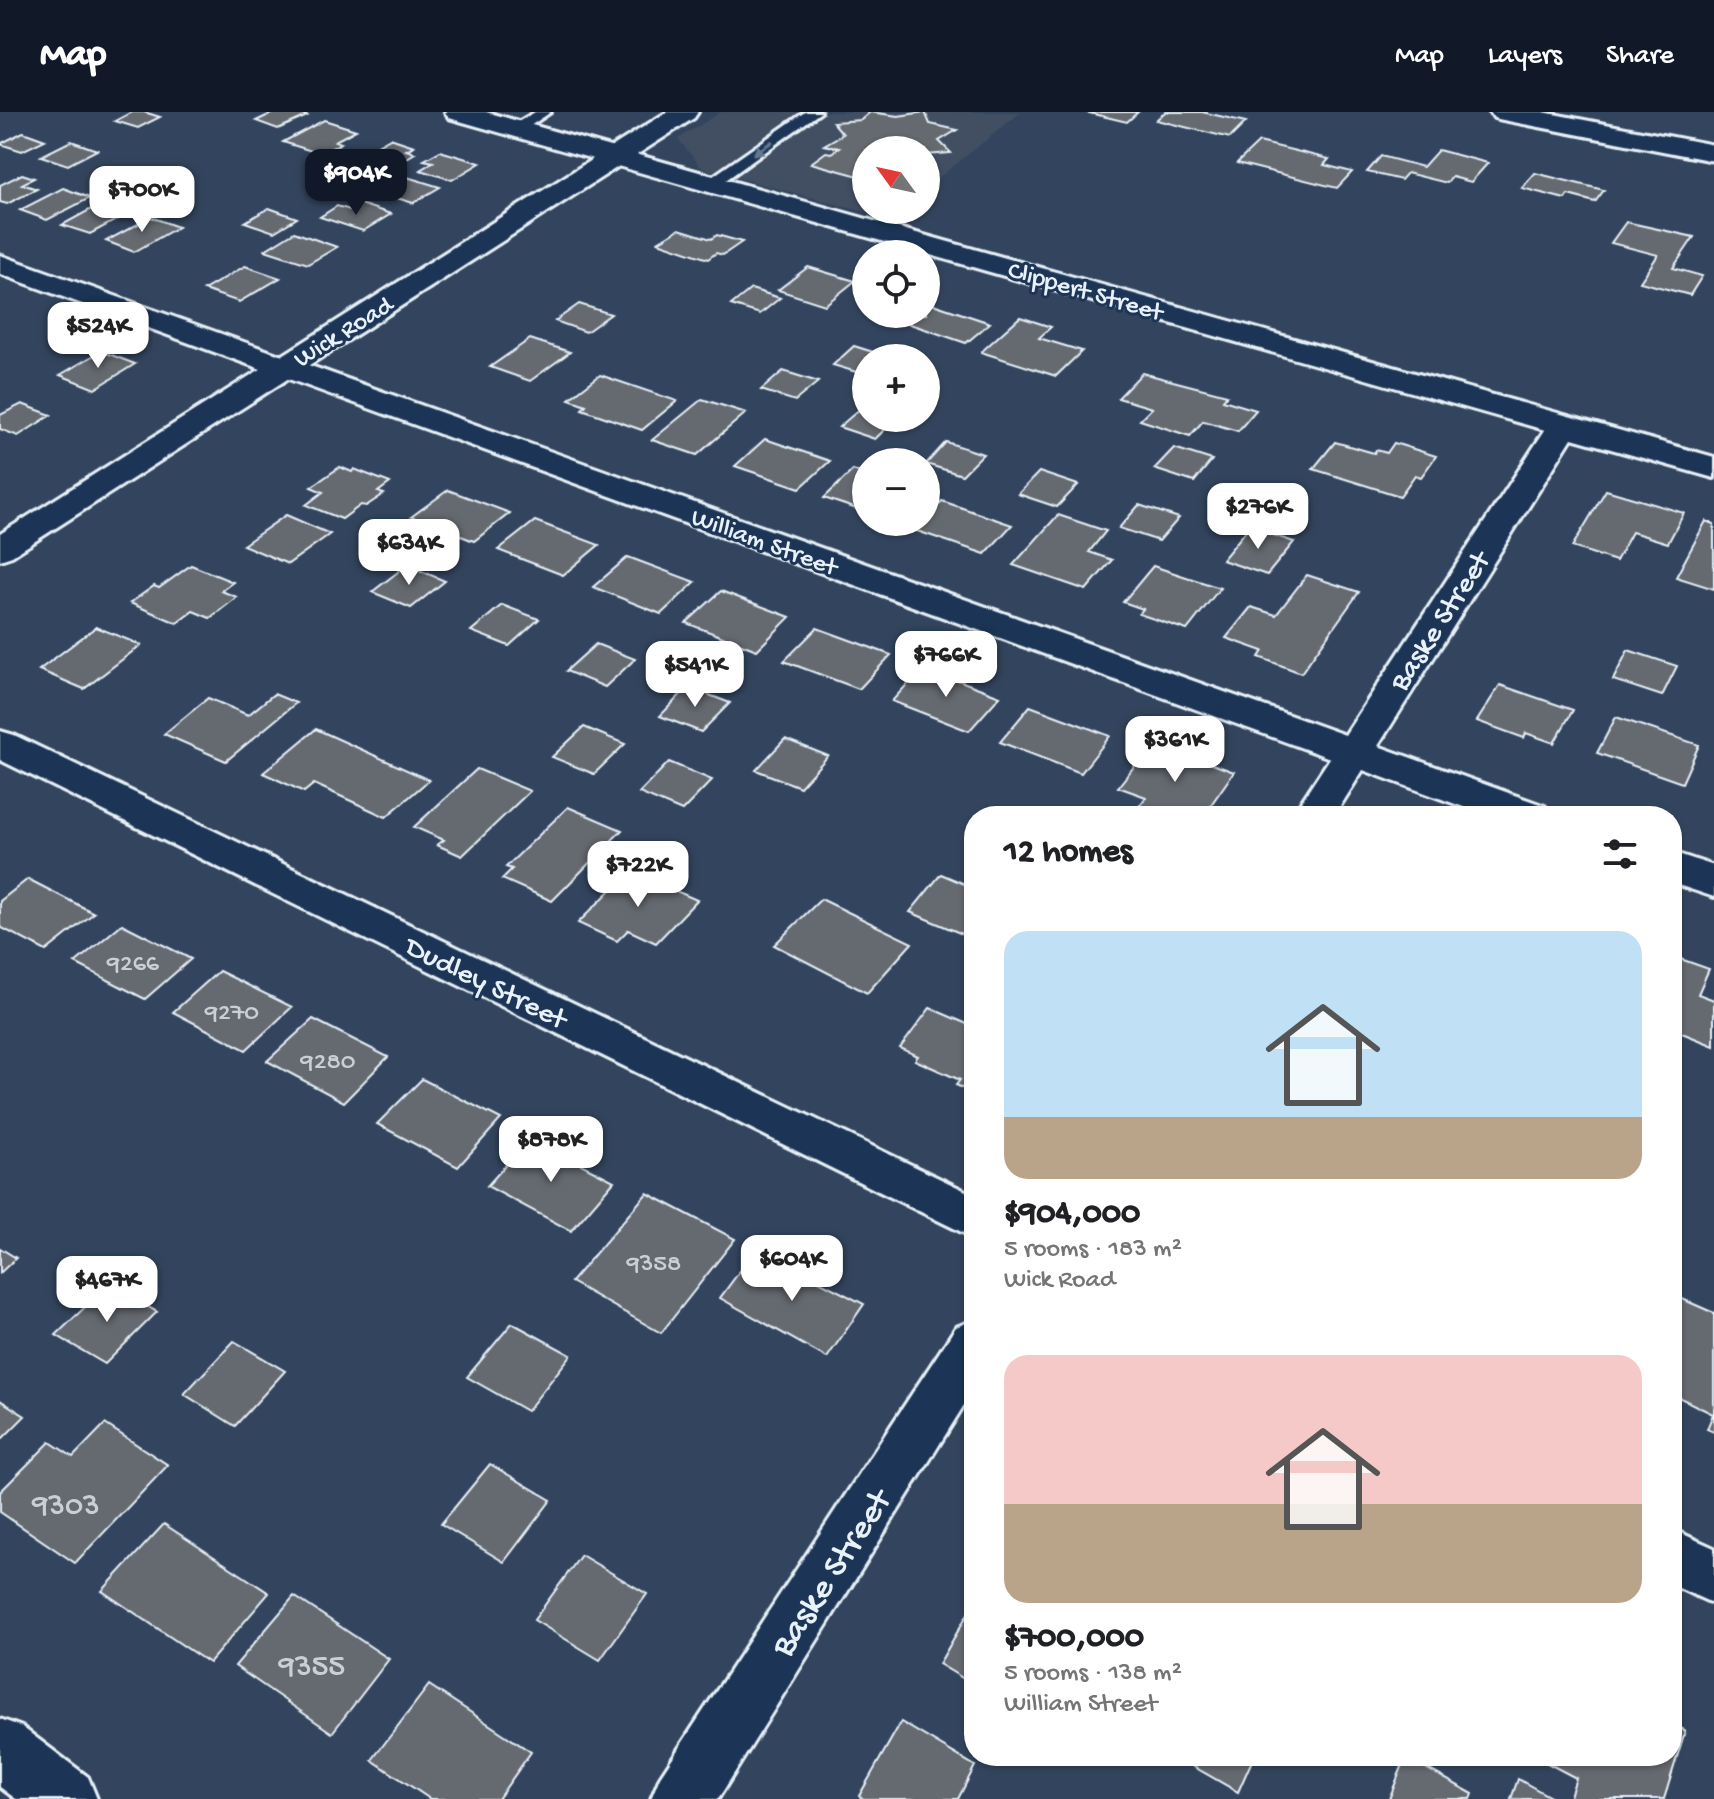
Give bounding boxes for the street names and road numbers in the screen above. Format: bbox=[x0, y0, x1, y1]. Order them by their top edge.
street label: Clippert Street bbox=[1004, 256, 1168, 331]
street label: Wick Road bbox=[289, 290, 401, 376]
street label: William Street bbox=[686, 503, 843, 586]
street label: Baske Street bbox=[1383, 544, 1501, 699]
street label: Dudley Street bbox=[397, 930, 574, 1040]
street label: Baske Street bbox=[763, 1480, 905, 1667]

